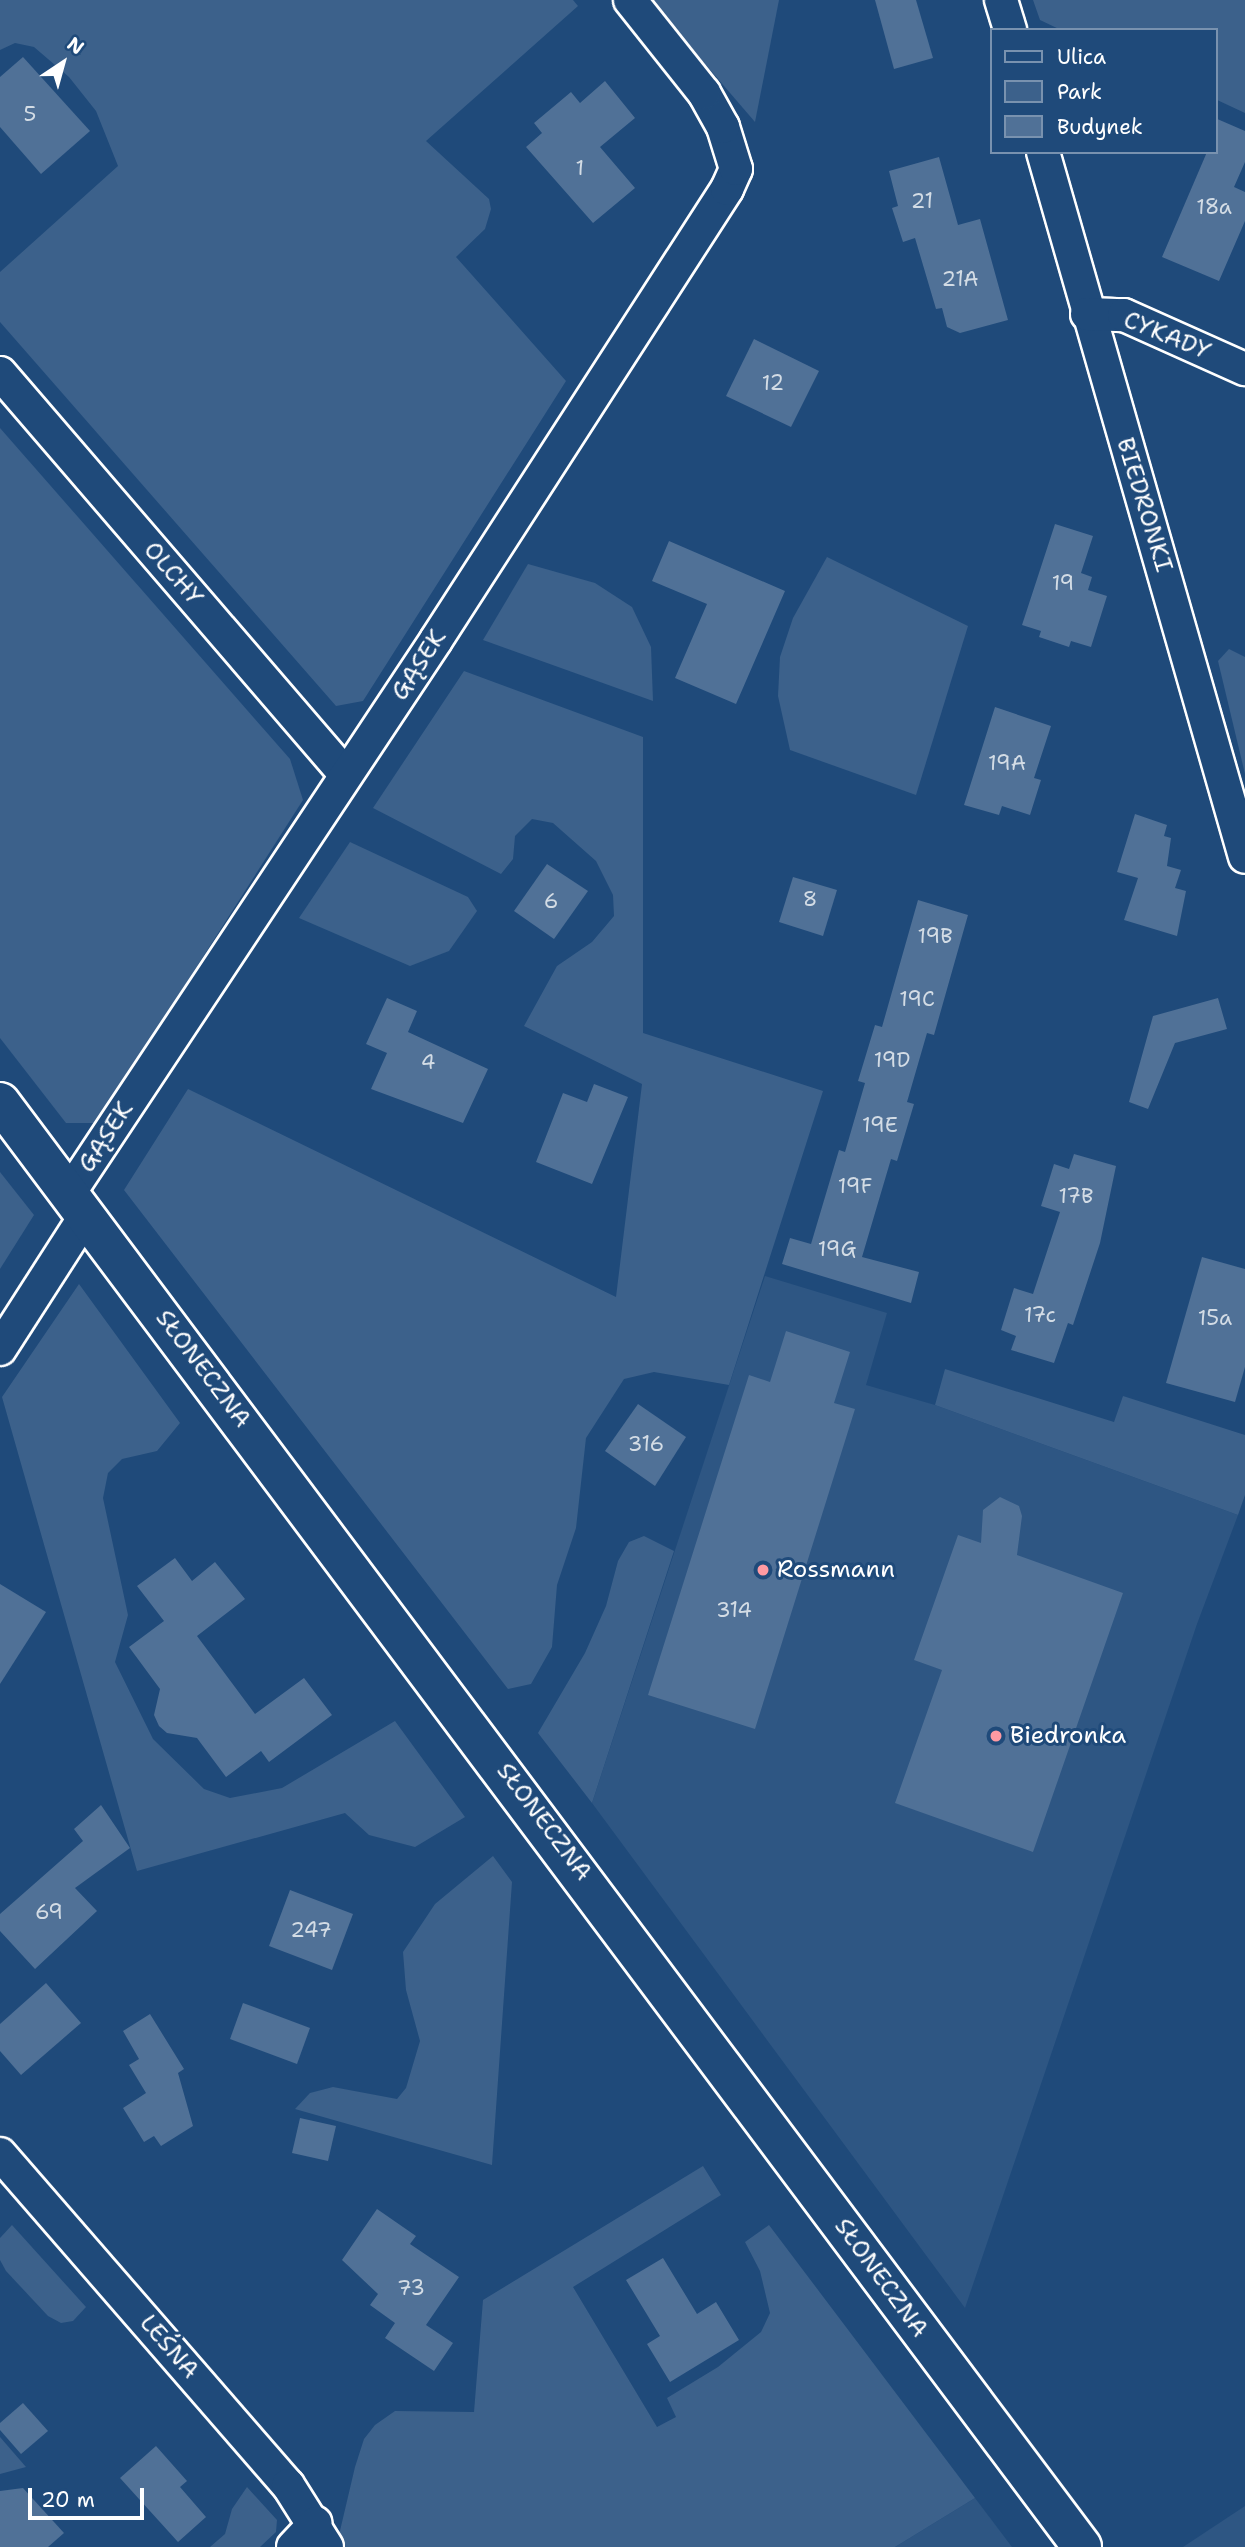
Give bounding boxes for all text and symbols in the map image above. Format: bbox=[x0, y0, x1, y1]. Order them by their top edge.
north arrow bbox=[28, 28, 98, 98]
legend bbox=[990, 28, 1217, 154]
text: N bbox=[62, 31, 89, 60]
text: Ulica bbox=[1057, 43, 1106, 71]
text: Park bbox=[1057, 78, 1102, 106]
house number: 5 bbox=[24, 101, 36, 127]
text: Budynek bbox=[1057, 113, 1143, 141]
house number: 1 bbox=[576, 155, 584, 181]
house number: 21 bbox=[911, 188, 933, 214]
house number: 18a bbox=[1196, 194, 1232, 220]
house number: 21A bbox=[941, 266, 979, 292]
street label: CYKADY bbox=[1119, 306, 1215, 366]
house number: 12 bbox=[762, 370, 784, 396]
street label: BIEDRONKI bbox=[1110, 434, 1178, 576]
street label: OLCHY bbox=[137, 536, 209, 612]
house number: 19 bbox=[1052, 570, 1074, 596]
street label: GĄSEK bbox=[385, 624, 453, 706]
house number: 19A bbox=[988, 750, 1026, 776]
house number: 8 bbox=[803, 886, 817, 912]
house number: 6 bbox=[544, 888, 558, 914]
house number: 19B bbox=[917, 923, 953, 949]
house number: 19C bbox=[899, 986, 935, 1012]
house number: 19D bbox=[874, 1047, 910, 1073]
house number: 4 bbox=[421, 1049, 435, 1075]
street label: GĄSEK bbox=[72, 1096, 140, 1178]
house number: 19E bbox=[862, 1112, 898, 1138]
house number: 19F bbox=[838, 1173, 872, 1199]
house number: 17B bbox=[1059, 1183, 1093, 1209]
house number: 19G bbox=[818, 1236, 856, 1262]
house number: 17c bbox=[1024, 1302, 1056, 1328]
street label: SŁONECZNA bbox=[149, 1304, 257, 1434]
house number: 15a bbox=[1198, 1305, 1232, 1331]
house number: 316 bbox=[628, 1431, 664, 1457]
place label: Rossmann bbox=[777, 1556, 895, 1584]
marker: Rossmann bbox=[755, 1562, 771, 1578]
house number: 314 bbox=[716, 1597, 752, 1623]
place label: Biedronka bbox=[1010, 1722, 1126, 1750]
marker: Biedronka bbox=[988, 1728, 1004, 1744]
street label: SŁONECZNA bbox=[490, 1757, 598, 1887]
house number: 69 bbox=[35, 1899, 63, 1925]
house number: 247 bbox=[290, 1917, 332, 1943]
street label: SŁONECZNA bbox=[828, 2213, 934, 2343]
house number: 73 bbox=[397, 2275, 425, 2301]
street label: LEŚNA bbox=[133, 2309, 205, 2385]
scale bar bbox=[32, 2474, 147, 2518]
text: 20 m bbox=[41, 2486, 95, 2514]

